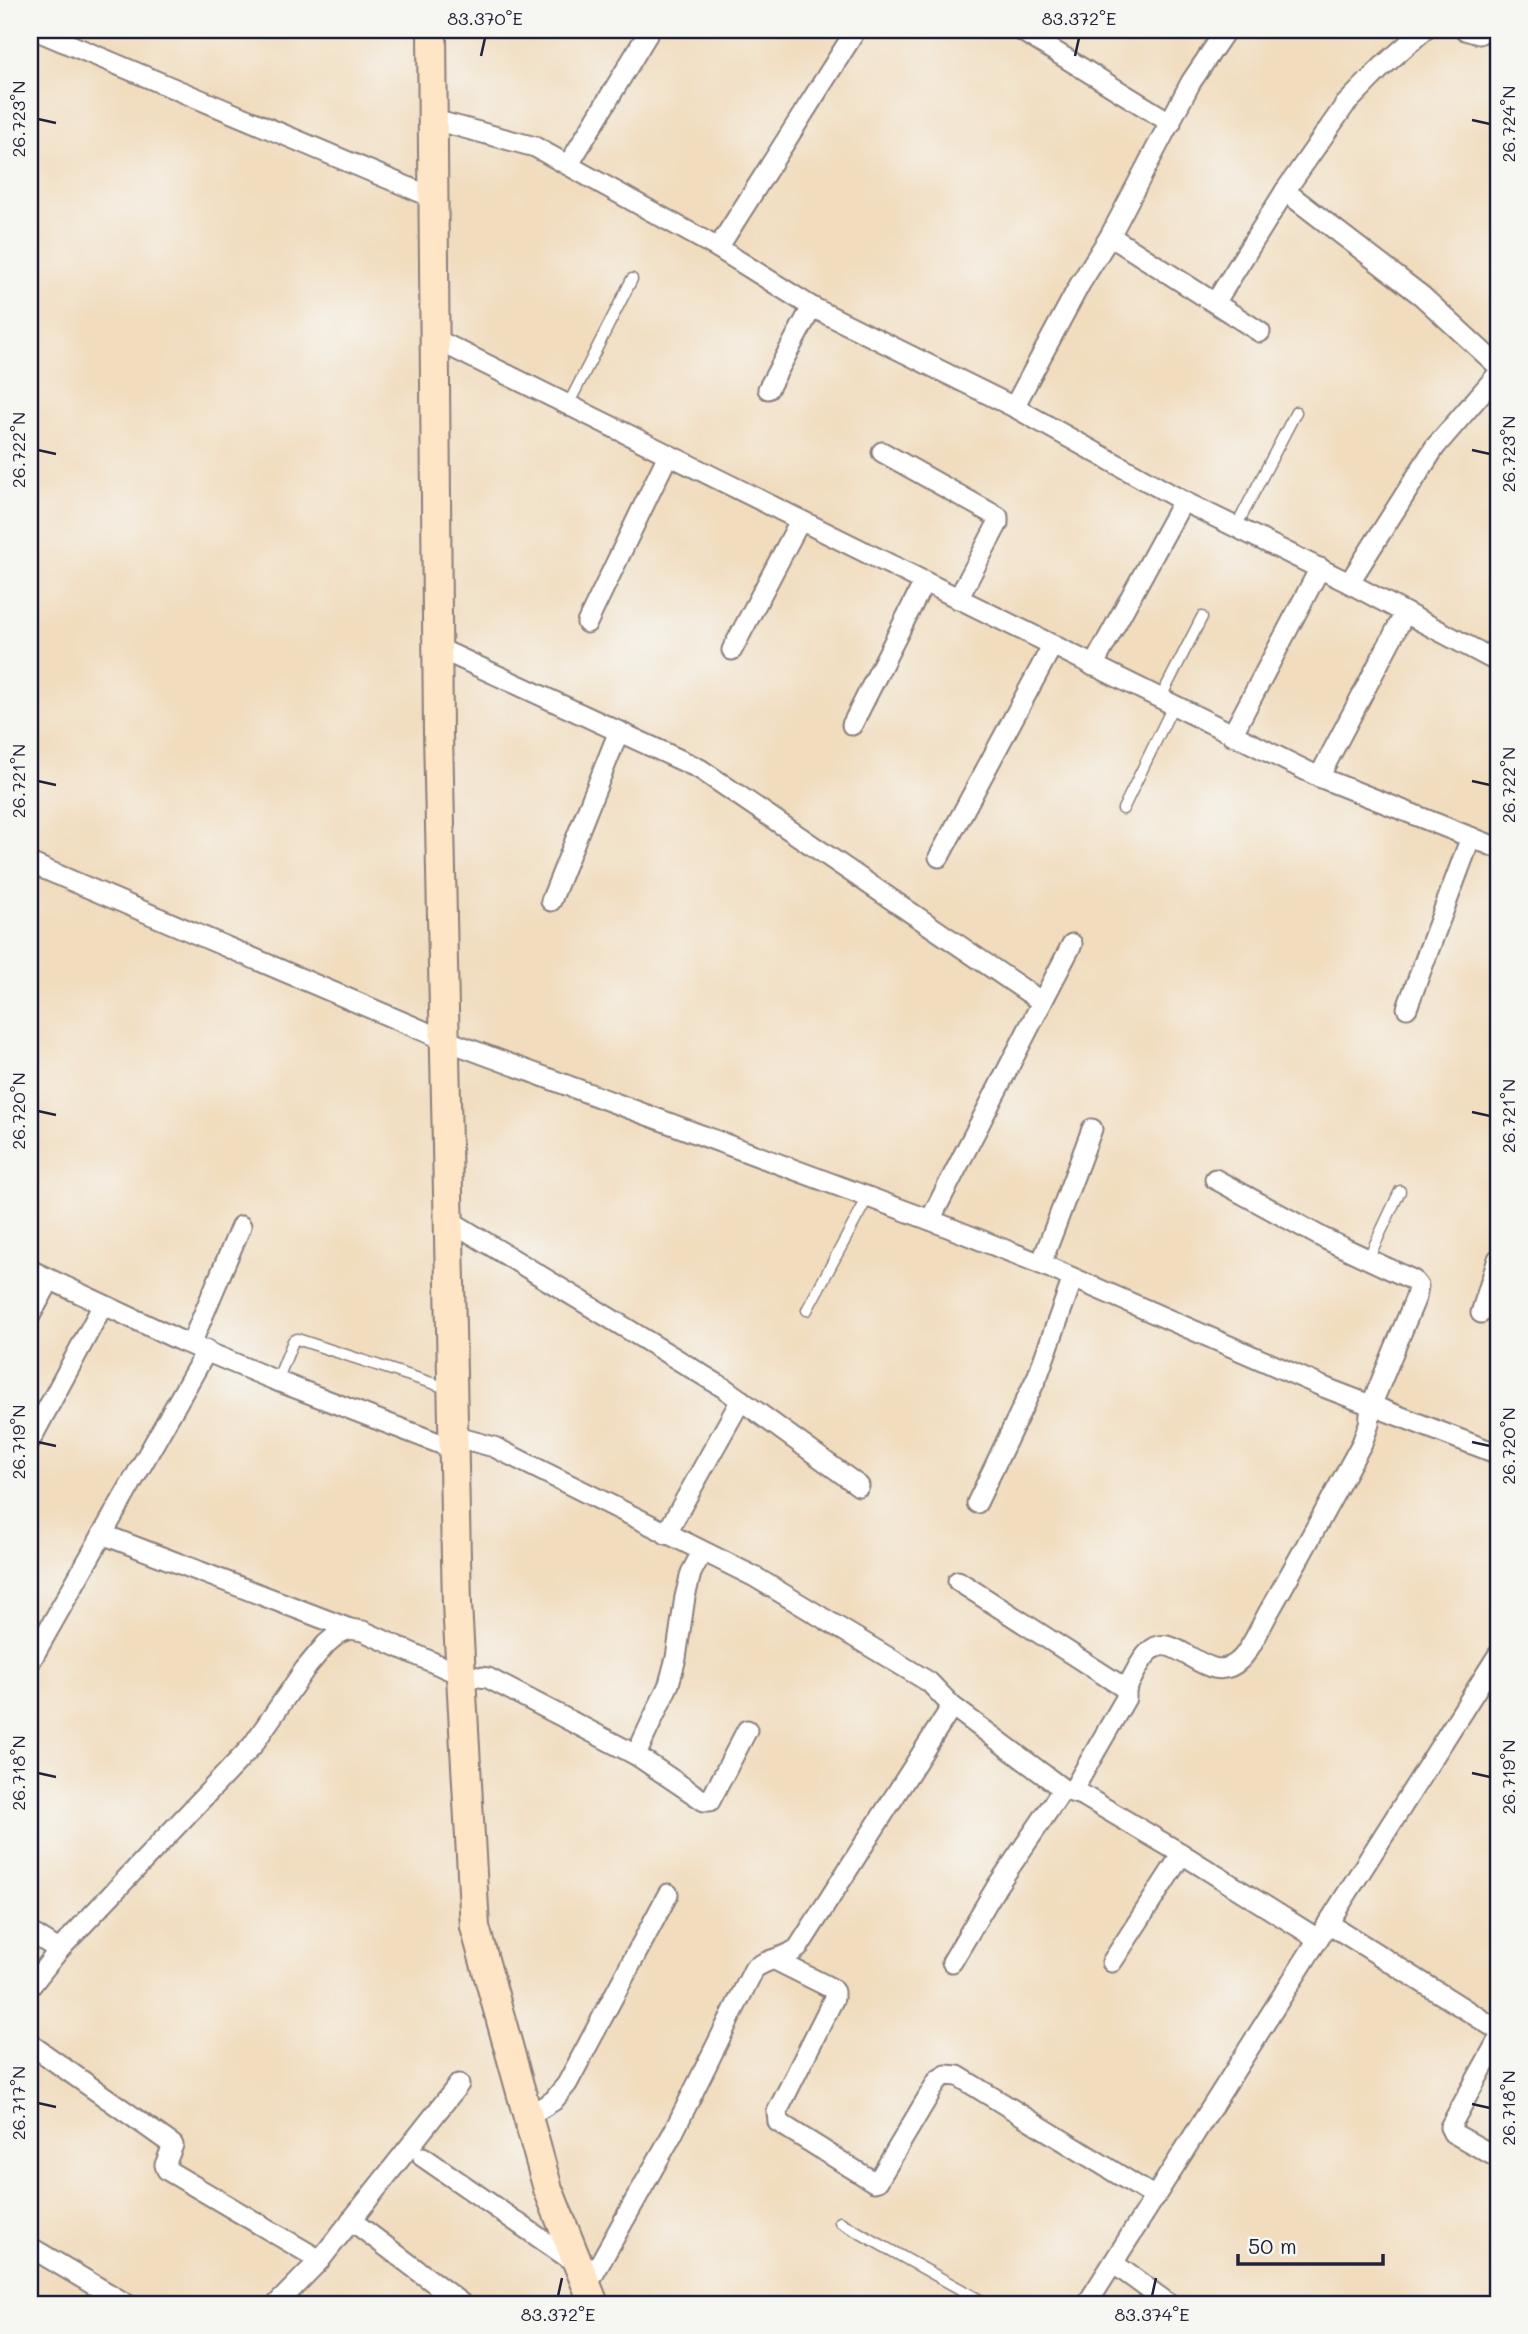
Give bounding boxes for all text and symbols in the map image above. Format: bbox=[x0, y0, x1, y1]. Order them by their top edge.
text: 83.370°E bbox=[447, 6, 523, 30]
text: 83.372°E bbox=[1042, 6, 1116, 30]
text: 26.723°N bbox=[6, 80, 30, 158]
text: 26.724°N bbox=[1496, 85, 1520, 163]
text: 26.722°N bbox=[6, 412, 30, 488]
text: 26.723°N bbox=[1496, 415, 1520, 493]
text: 26.721°N bbox=[6, 744, 30, 818]
text: 26.722°N bbox=[1496, 747, 1520, 823]
text: 26.720°N bbox=[6, 1072, 30, 1150]
text: 26.721°N bbox=[1496, 1079, 1520, 1153]
text: 26.719°N bbox=[6, 1404, 30, 1480]
text: 26.720°N bbox=[1496, 1407, 1520, 1485]
text: 26.718°N bbox=[6, 1735, 30, 1811]
text: 26.719°N bbox=[1496, 1739, 1520, 1815]
text: 26.717°N bbox=[6, 2066, 30, 2140]
text: 26.718°N bbox=[1496, 2070, 1520, 2146]
scale bar bbox=[1238, 2222, 1383, 2266]
text: 50 m bbox=[1248, 2232, 1297, 2259]
text: 83.372°E bbox=[521, 2302, 595, 2326]
text: 83.374°E bbox=[1114, 2302, 1190, 2326]

